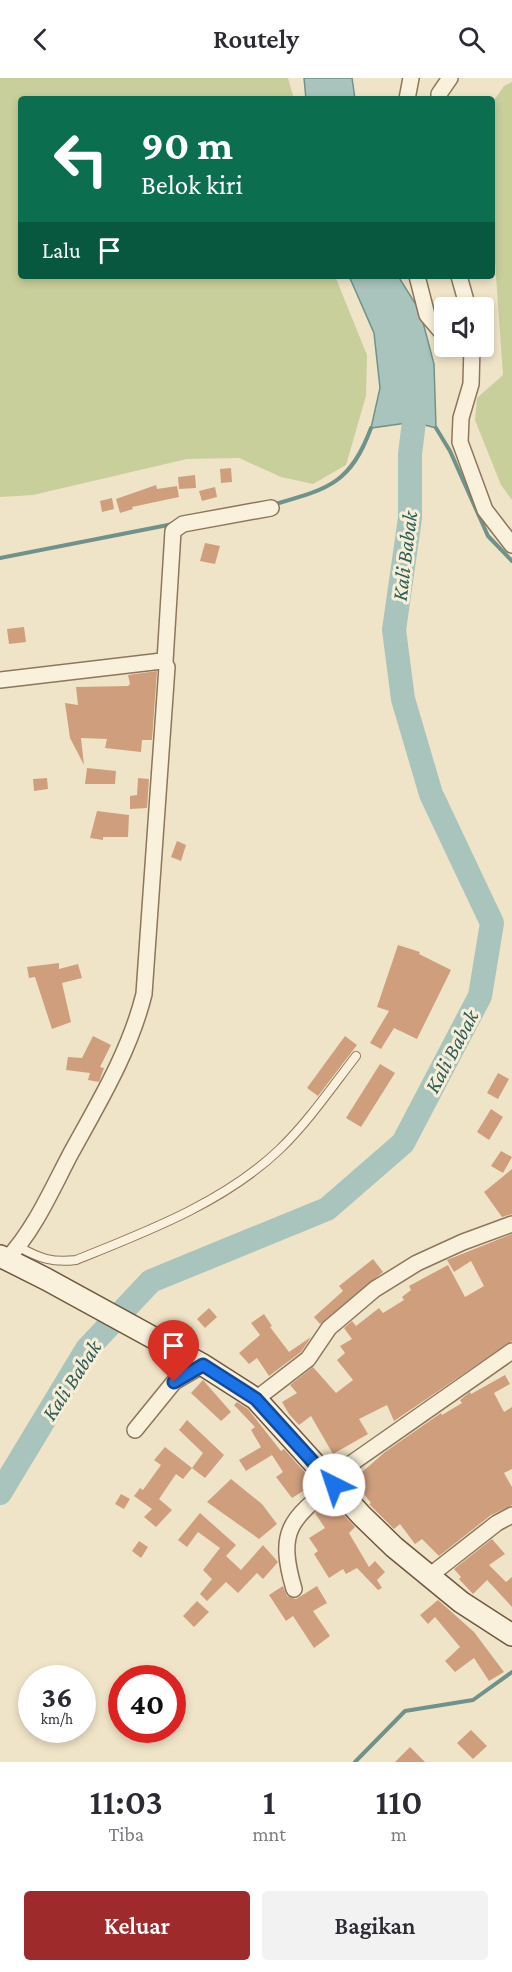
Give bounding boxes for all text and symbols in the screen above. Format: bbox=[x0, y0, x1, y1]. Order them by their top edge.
icon: back bbox=[24, 23, 57, 56]
icon: search bbox=[455, 23, 488, 56]
text: Routely bbox=[213, 24, 299, 54]
icon: left bbox=[42, 120, 120, 198]
text: 90 m bbox=[141, 121, 233, 168]
text: Belok kiri bbox=[141, 170, 243, 200]
icon: arrive bbox=[93, 234, 126, 267]
text: Lalu bbox=[42, 238, 81, 263]
map controls bbox=[434, 297, 494, 357]
button: sound bbox=[434, 297, 494, 357]
water label: Kali Babak bbox=[387, 508, 423, 602]
water label: Kali Babak bbox=[419, 1004, 484, 1097]
pin bbox=[148, 1320, 199, 1382]
icon: arrive bbox=[157, 1329, 190, 1362]
water label: Kali Babak bbox=[36, 1334, 107, 1425]
position arrow bbox=[302, 1453, 366, 1517]
speed limit sign: 40 bbox=[108, 1665, 186, 1743]
text: 36 bbox=[41, 1680, 73, 1713]
text: km/h bbox=[41, 1711, 73, 1727]
text: 11:03 bbox=[90, 1782, 163, 1822]
text: 1 bbox=[263, 1782, 276, 1822]
text: 110 bbox=[375, 1782, 422, 1822]
text: Tiba bbox=[108, 1823, 144, 1845]
text: mnt bbox=[252, 1823, 286, 1845]
text: m bbox=[391, 1823, 407, 1845]
button: Keluar bbox=[24, 1891, 250, 1960]
button: Bagikan bbox=[262, 1891, 488, 1960]

